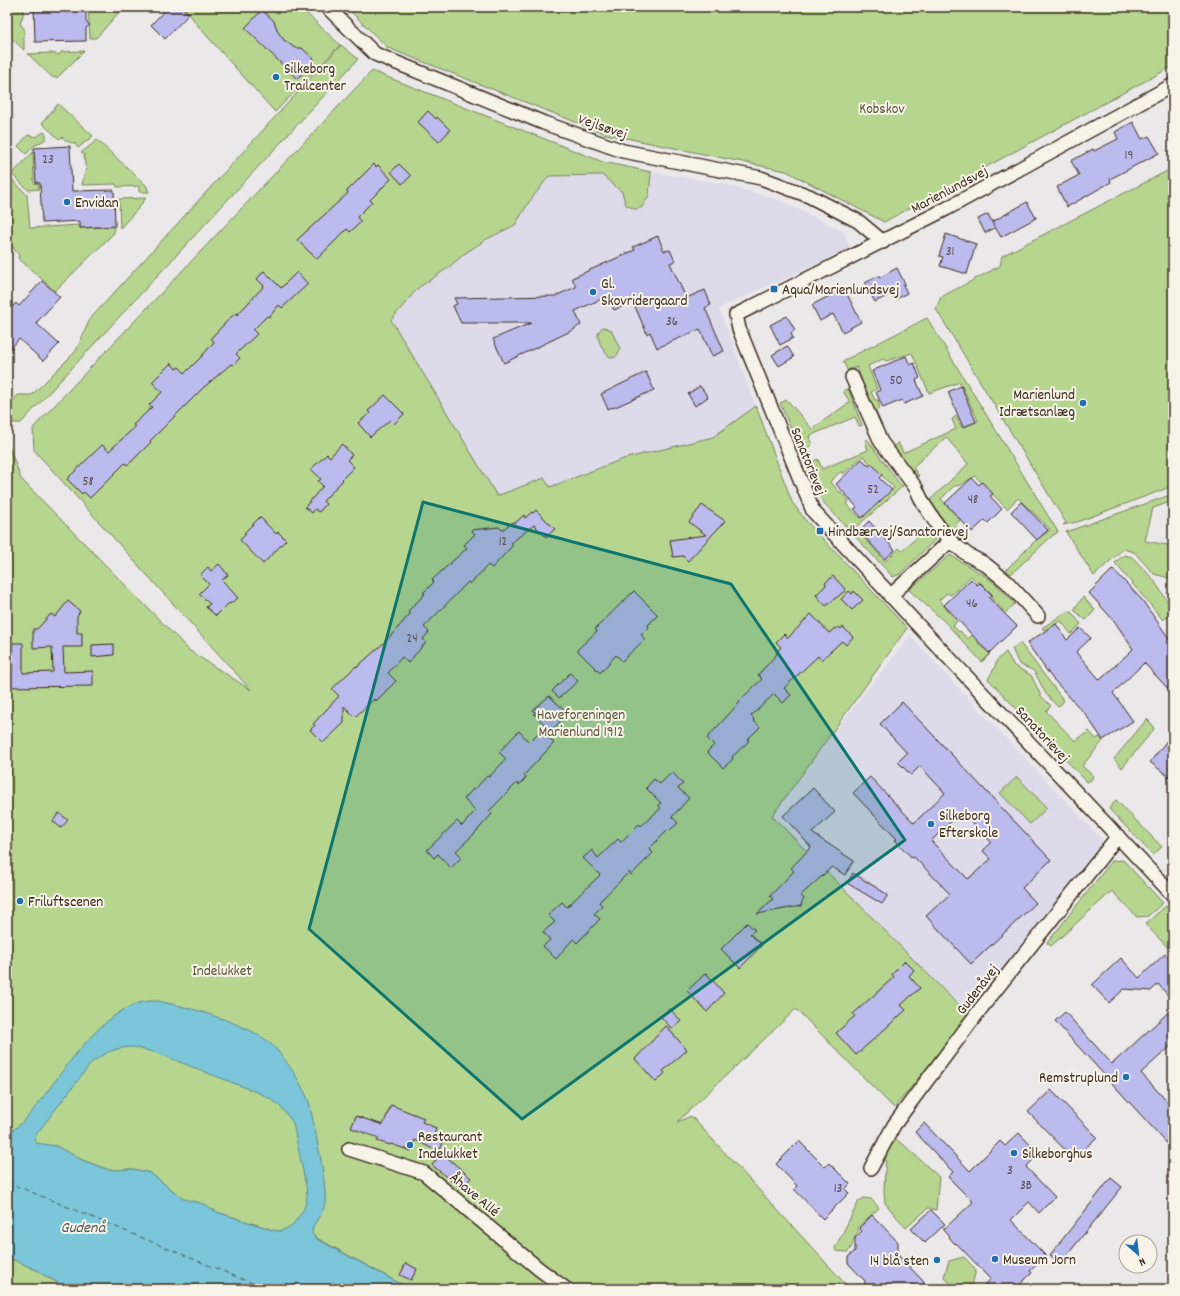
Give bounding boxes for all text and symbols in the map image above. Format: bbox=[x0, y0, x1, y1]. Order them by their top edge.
place label: Silkeborg Trailcenter bbox=[284, 59, 347, 98]
marker: Silkeborg Trailcenter bbox=[271, 72, 281, 82]
park label: Kobskov bbox=[859, 99, 905, 121]
street label: Vejlsøvej bbox=[575, 109, 630, 147]
house number: 19 bbox=[1125, 147, 1133, 166]
house number: 23 bbox=[42, 151, 54, 170]
street label: Marienlundsvej bbox=[907, 161, 993, 220]
place label: Envidan bbox=[75, 193, 119, 215]
marker: Envidan bbox=[62, 197, 72, 207]
house number: 31 bbox=[946, 243, 954, 262]
place label: Gl. Skovridergaard bbox=[601, 274, 687, 313]
place label: Aqua/Marienlundsvej bbox=[782, 280, 899, 302]
marker: Aqua/Marienlundsvej bbox=[769, 284, 779, 294]
marker: Gl. Skovridergaard bbox=[588, 287, 598, 297]
house number: 36 bbox=[666, 313, 678, 332]
house number: 50 bbox=[889, 372, 903, 391]
place label: Marienlund Idrætsanlæg bbox=[999, 385, 1075, 424]
marker: Marienlund Idrætsanlæg bbox=[1078, 398, 1088, 408]
street label: Sanatorievej bbox=[784, 424, 831, 499]
house number: 58 bbox=[82, 473, 94, 492]
house number: 52 bbox=[867, 481, 879, 500]
house number: 48 bbox=[968, 491, 978, 510]
place label: Hindbærvej/Sanatorievej bbox=[828, 522, 968, 544]
marker: Hindbærvej/Sanatorievej bbox=[815, 526, 825, 536]
house number: 12 bbox=[499, 533, 507, 552]
house number: 46 bbox=[966, 595, 978, 614]
house number: 24 bbox=[406, 630, 418, 649]
street label: Sanatorievej bbox=[1009, 702, 1074, 769]
park label: Haveforeningen Marienlund 1912 bbox=[537, 705, 625, 744]
place label: Silkeborg Efterskole bbox=[939, 806, 999, 845]
marker: Silkeborg Efterskole bbox=[926, 819, 936, 829]
place label: Friluftscenen bbox=[28, 892, 103, 914]
marker: Friluftscenen bbox=[15, 896, 25, 906]
street label: Gudenåvej bbox=[952, 960, 1005, 1020]
park label: Indelukket bbox=[192, 961, 252, 983]
place label: Remstruplund bbox=[1039, 1068, 1118, 1090]
marker: Remstruplund bbox=[1121, 1072, 1131, 1082]
place label: Restaurant Indelukket bbox=[418, 1127, 483, 1166]
marker: Restaurant Indelukket bbox=[405, 1140, 415, 1150]
place label: Silkeborghus bbox=[1022, 1144, 1093, 1166]
marker: Silkeborghus bbox=[1009, 1148, 1019, 1158]
house number: 3 bbox=[1007, 1162, 1013, 1181]
street label: Åhave Allé bbox=[444, 1168, 504, 1223]
house number: 3B bbox=[1020, 1177, 1032, 1196]
house number: 13 bbox=[834, 1180, 842, 1199]
water label: Gudenå bbox=[61, 1217, 106, 1240]
north arrow bbox=[1118, 1234, 1158, 1274]
place label: Museum Jorn bbox=[1003, 1250, 1076, 1272]
place label: 14 blå sten bbox=[870, 1251, 929, 1273]
text: N bbox=[1135, 1253, 1148, 1270]
marker: Museum Jorn bbox=[990, 1254, 1000, 1264]
marker: 14 blå sten bbox=[932, 1255, 942, 1265]

